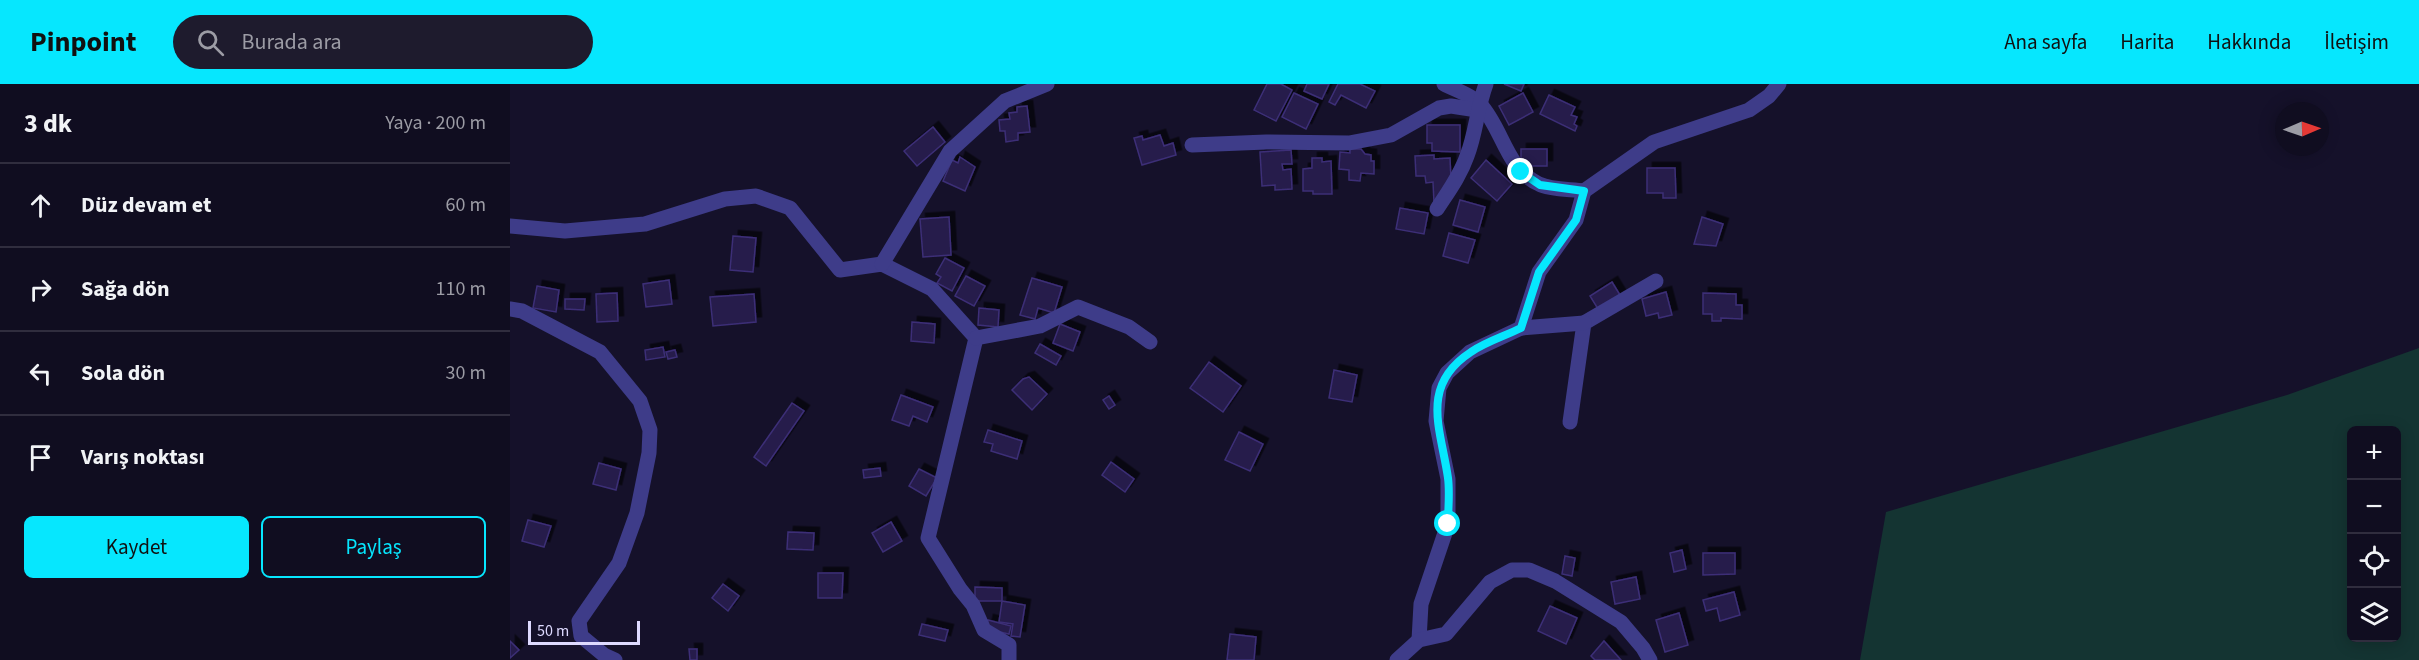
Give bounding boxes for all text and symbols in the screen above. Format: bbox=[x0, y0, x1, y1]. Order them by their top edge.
search box bbox=[173, 15, 593, 69]
text: Pinpoint bbox=[30, 22, 137, 62]
icon: search bbox=[194, 26, 227, 59]
text: Burada ara bbox=[242, 26, 342, 58]
text: Ana sayfa bbox=[2004, 27, 2087, 57]
text: Harita bbox=[2120, 27, 2174, 57]
text: Hakkında bbox=[2207, 27, 2291, 57]
text: İletişim bbox=[2324, 27, 2389, 57]
north arrow bbox=[2275, 102, 2329, 156]
text: 3 dk bbox=[24, 105, 72, 142]
text: Yaya · 200 m bbox=[385, 109, 486, 137]
route end bbox=[1507, 158, 1533, 184]
icon: ahead bbox=[24, 189, 57, 222]
text: Düz devam et bbox=[81, 189, 211, 221]
text: 60 m bbox=[446, 191, 486, 219]
icon: right bbox=[24, 273, 57, 306]
text: Sağa dön bbox=[81, 273, 170, 305]
text: 110 m bbox=[436, 275, 486, 303]
icon: left bbox=[24, 357, 57, 390]
text: Sola dön bbox=[81, 357, 165, 389]
text: 30 m bbox=[446, 359, 486, 387]
map controls bbox=[2347, 426, 2401, 642]
button: + bbox=[2347, 426, 2401, 480]
icon: arrive bbox=[24, 441, 57, 474]
text: Varış noktası bbox=[81, 441, 205, 473]
button: − bbox=[2347, 480, 2401, 534]
route start bbox=[1434, 510, 1460, 536]
button: Kaydet bbox=[24, 516, 249, 578]
button: Paylaş bbox=[261, 516, 486, 578]
button: locate bbox=[2347, 534, 2401, 588]
button: layers bbox=[2347, 588, 2401, 642]
scale bar bbox=[528, 618, 640, 646]
text: 50 m bbox=[537, 620, 569, 642]

